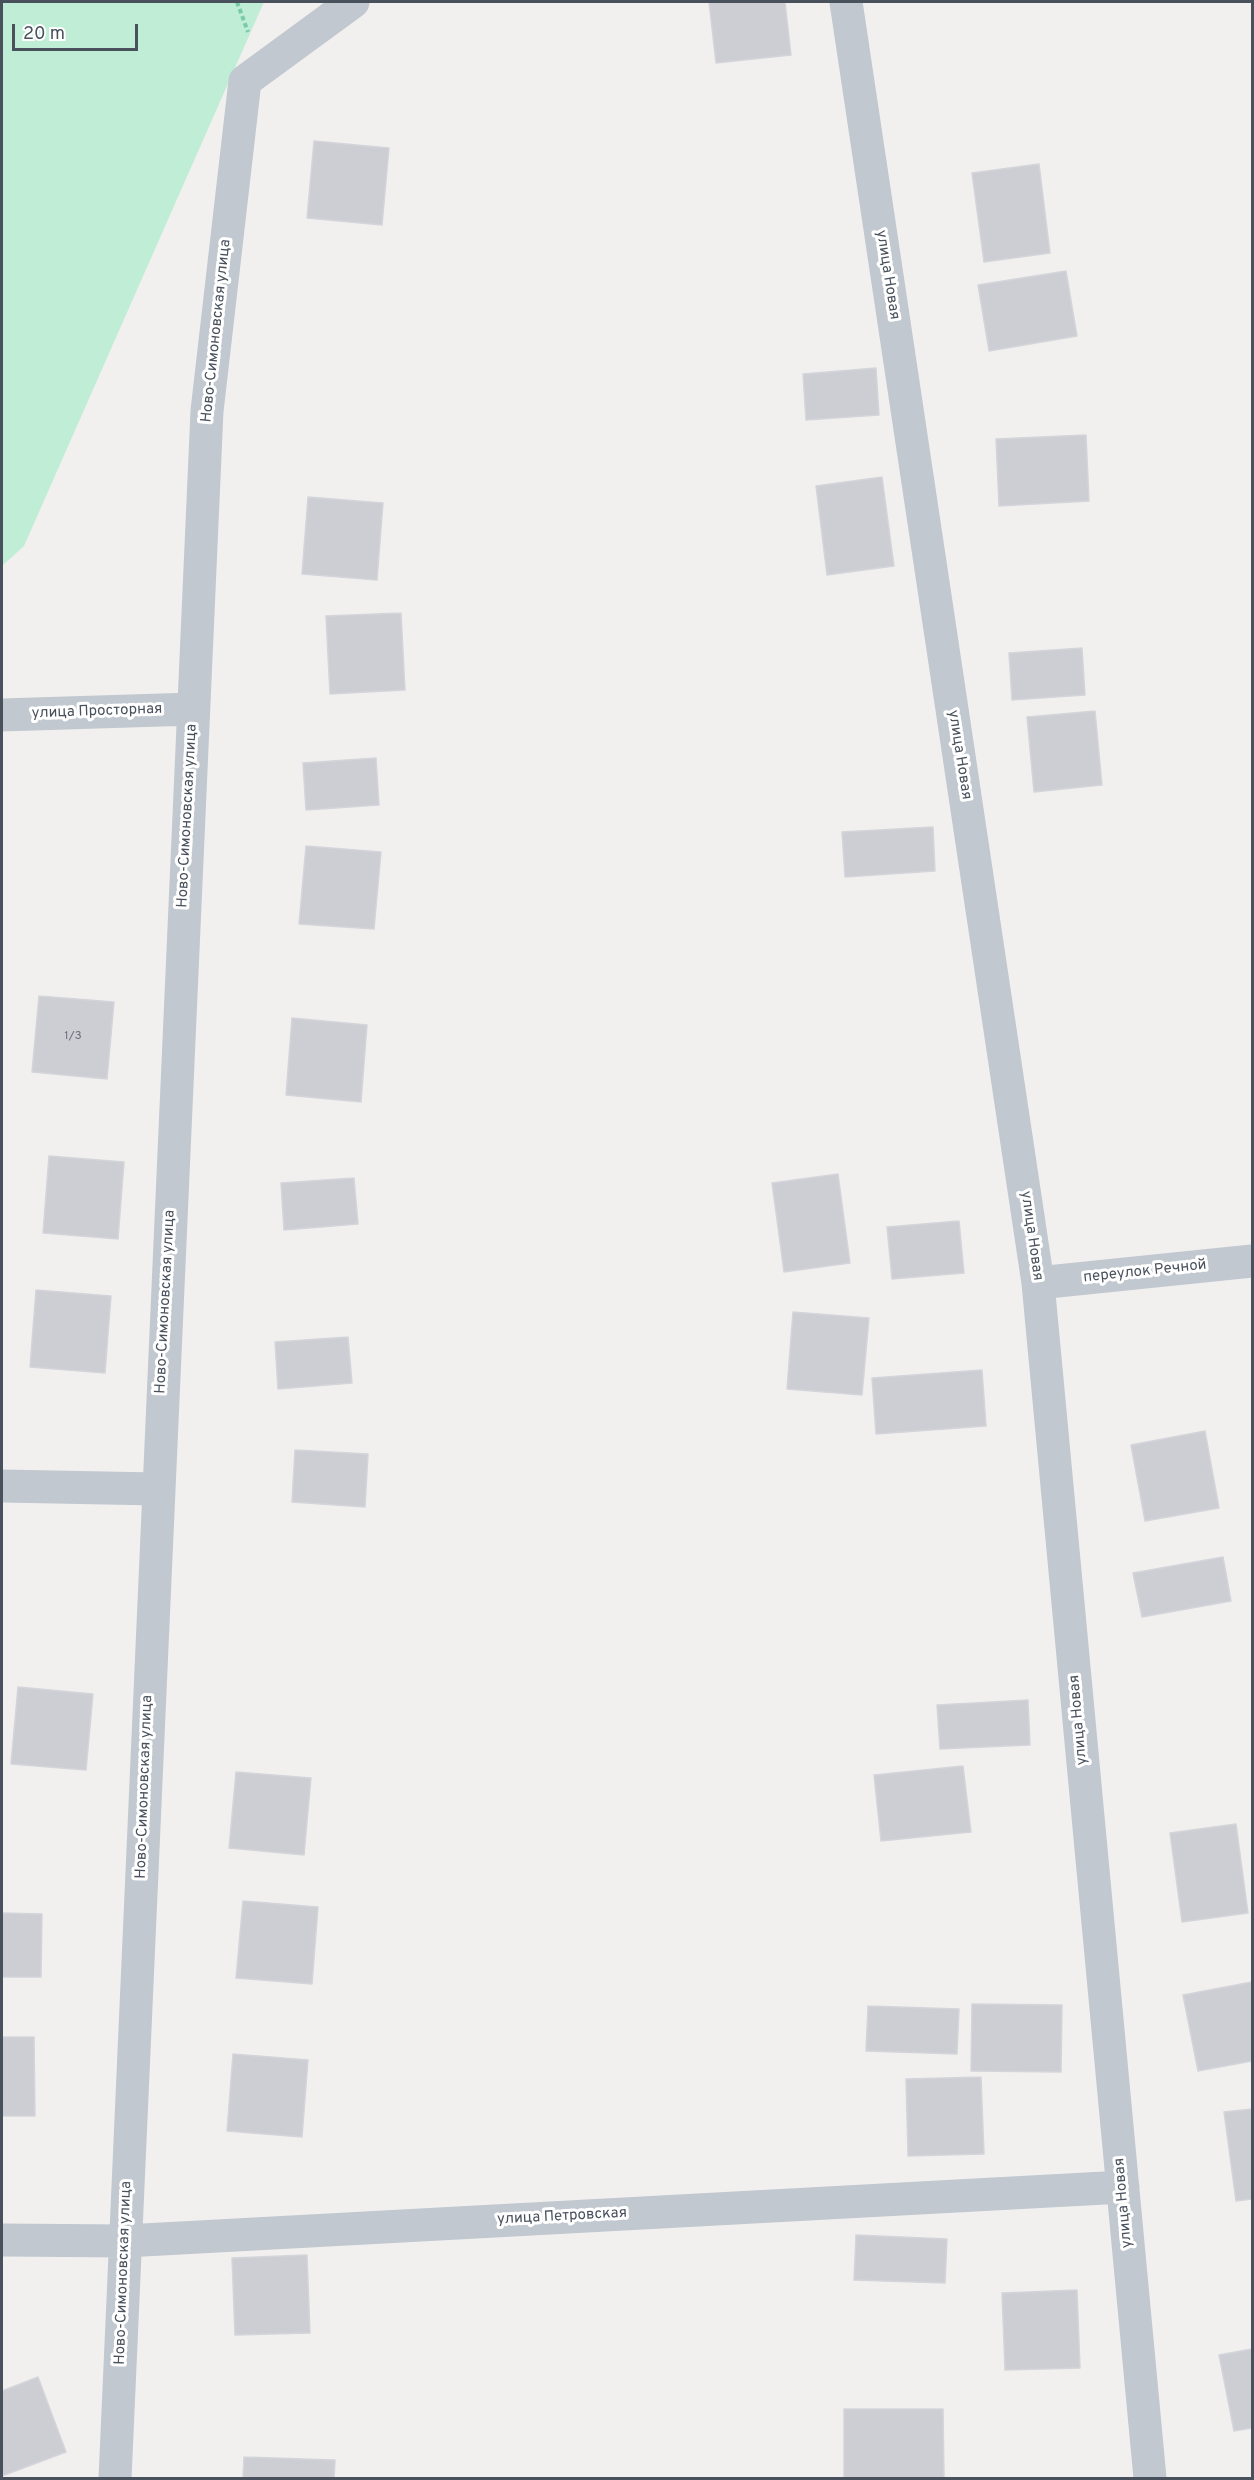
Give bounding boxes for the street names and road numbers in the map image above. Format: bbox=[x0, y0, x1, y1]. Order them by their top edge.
street label: улица Новая bbox=[871, 229, 903, 321]
street label: Ново-Симоновская улица bbox=[198, 239, 236, 423]
street label: улица Просторная bbox=[31, 701, 163, 723]
street label: улица Новая bbox=[943, 709, 975, 801]
street label: Ново-Симоновская улица bbox=[174, 724, 202, 908]
street label: улица Новая bbox=[1016, 1190, 1046, 1282]
street label: Ново-Симоновская улица bbox=[152, 1210, 180, 1394]
street label: переулок Речной bbox=[1083, 1257, 1207, 1287]
street label: улица Новая bbox=[1066, 1674, 1092, 1766]
street label: Ново-Симоновская улица bbox=[133, 1695, 157, 1879]
street label: улица Новая bbox=[1111, 2157, 1137, 2249]
street label: Ново-Симоновская улица bbox=[112, 2181, 136, 2365]
street label: улица Петровская bbox=[497, 2205, 627, 2229]

